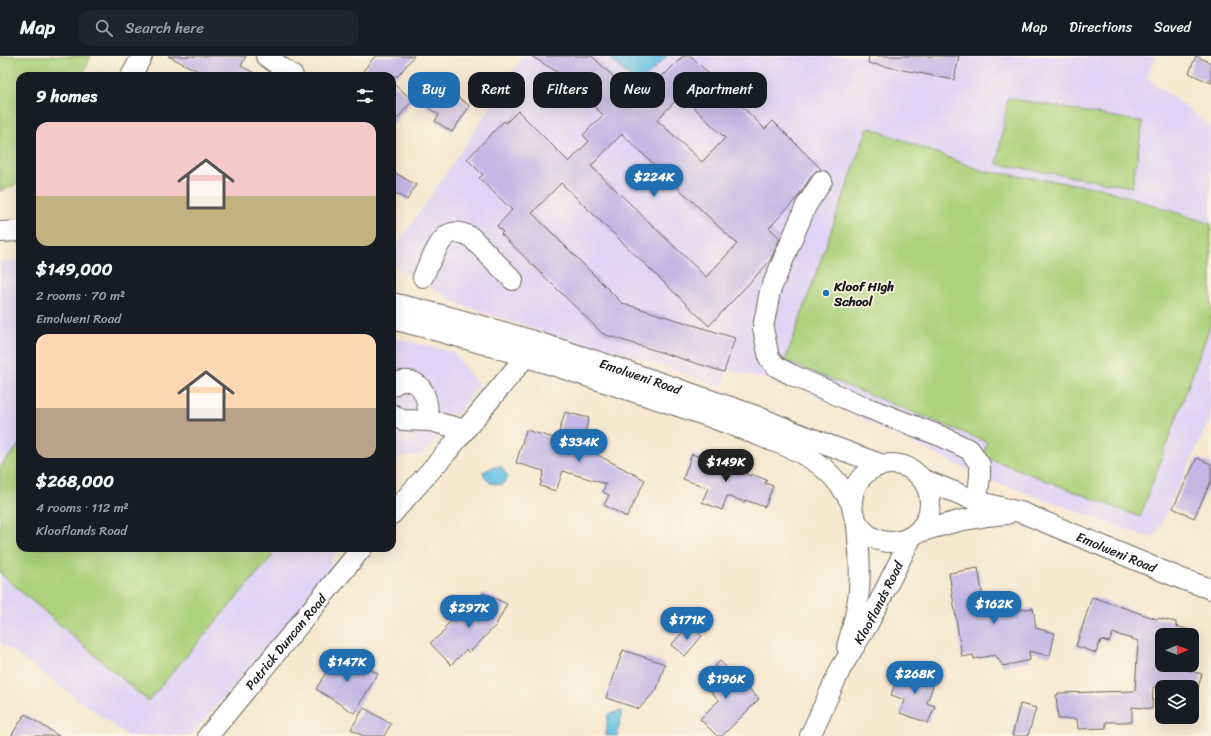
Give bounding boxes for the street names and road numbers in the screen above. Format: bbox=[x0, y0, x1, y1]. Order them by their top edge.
street label: Emolweni Road bbox=[596, 351, 686, 401]
street label: Emolweni Road bbox=[1073, 525, 1161, 579]
street label: Klooflands Road bbox=[847, 556, 910, 649]
street label: Patrick Duncan Road bbox=[239, 587, 333, 695]

